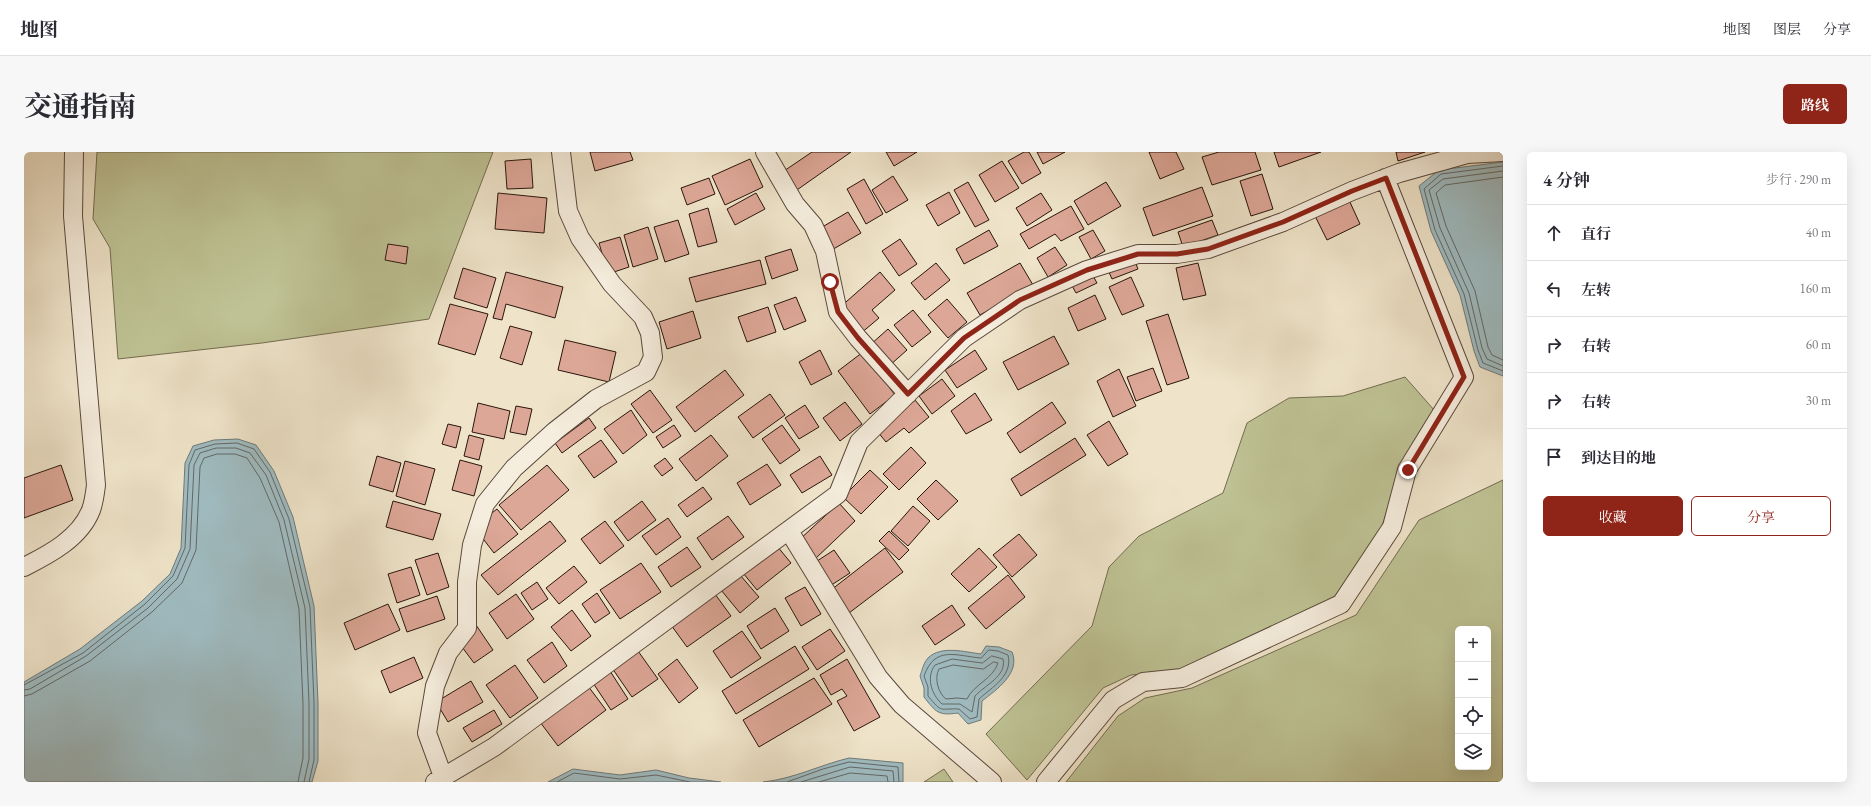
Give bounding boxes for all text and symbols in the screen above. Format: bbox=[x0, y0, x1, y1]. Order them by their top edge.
text: 地图 bbox=[20, 17, 58, 42]
text: 地图 bbox=[1723, 20, 1751, 38]
text: 图层 bbox=[1773, 20, 1801, 38]
text: 分享 bbox=[1823, 20, 1851, 38]
button: 路线 bbox=[1783, 84, 1847, 124]
text: 交通指南 bbox=[24, 88, 136, 124]
text: 4 分钟 bbox=[1543, 169, 1590, 191]
text: 步行 · 290 m bbox=[1766, 171, 1831, 188]
icon: ahead bbox=[1543, 222, 1565, 244]
text: 直行 bbox=[1581, 224, 1611, 243]
text: 40 m bbox=[1806, 224, 1831, 241]
route start bbox=[821, 273, 839, 291]
icon: left bbox=[1543, 278, 1565, 300]
text: 左转 bbox=[1581, 280, 1611, 299]
text: 160 m bbox=[1800, 280, 1831, 297]
icon: right bbox=[1543, 334, 1565, 356]
text: 右转 bbox=[1581, 336, 1611, 355]
text: 60 m bbox=[1806, 336, 1831, 353]
icon: right bbox=[1543, 390, 1565, 412]
text: 右转 bbox=[1581, 392, 1611, 411]
text: 30 m bbox=[1806, 392, 1831, 409]
icon: arrive bbox=[1543, 446, 1565, 468]
text: 到达目的地 bbox=[1581, 448, 1656, 467]
route end bbox=[1399, 461, 1417, 479]
button: 收藏 bbox=[1543, 496, 1683, 536]
button: 分享 bbox=[1691, 496, 1831, 536]
map controls bbox=[1455, 626, 1491, 770]
button: + bbox=[1455, 626, 1491, 662]
button: − bbox=[1455, 662, 1491, 698]
button: locate bbox=[1455, 698, 1491, 734]
button: layers bbox=[1455, 734, 1491, 770]

